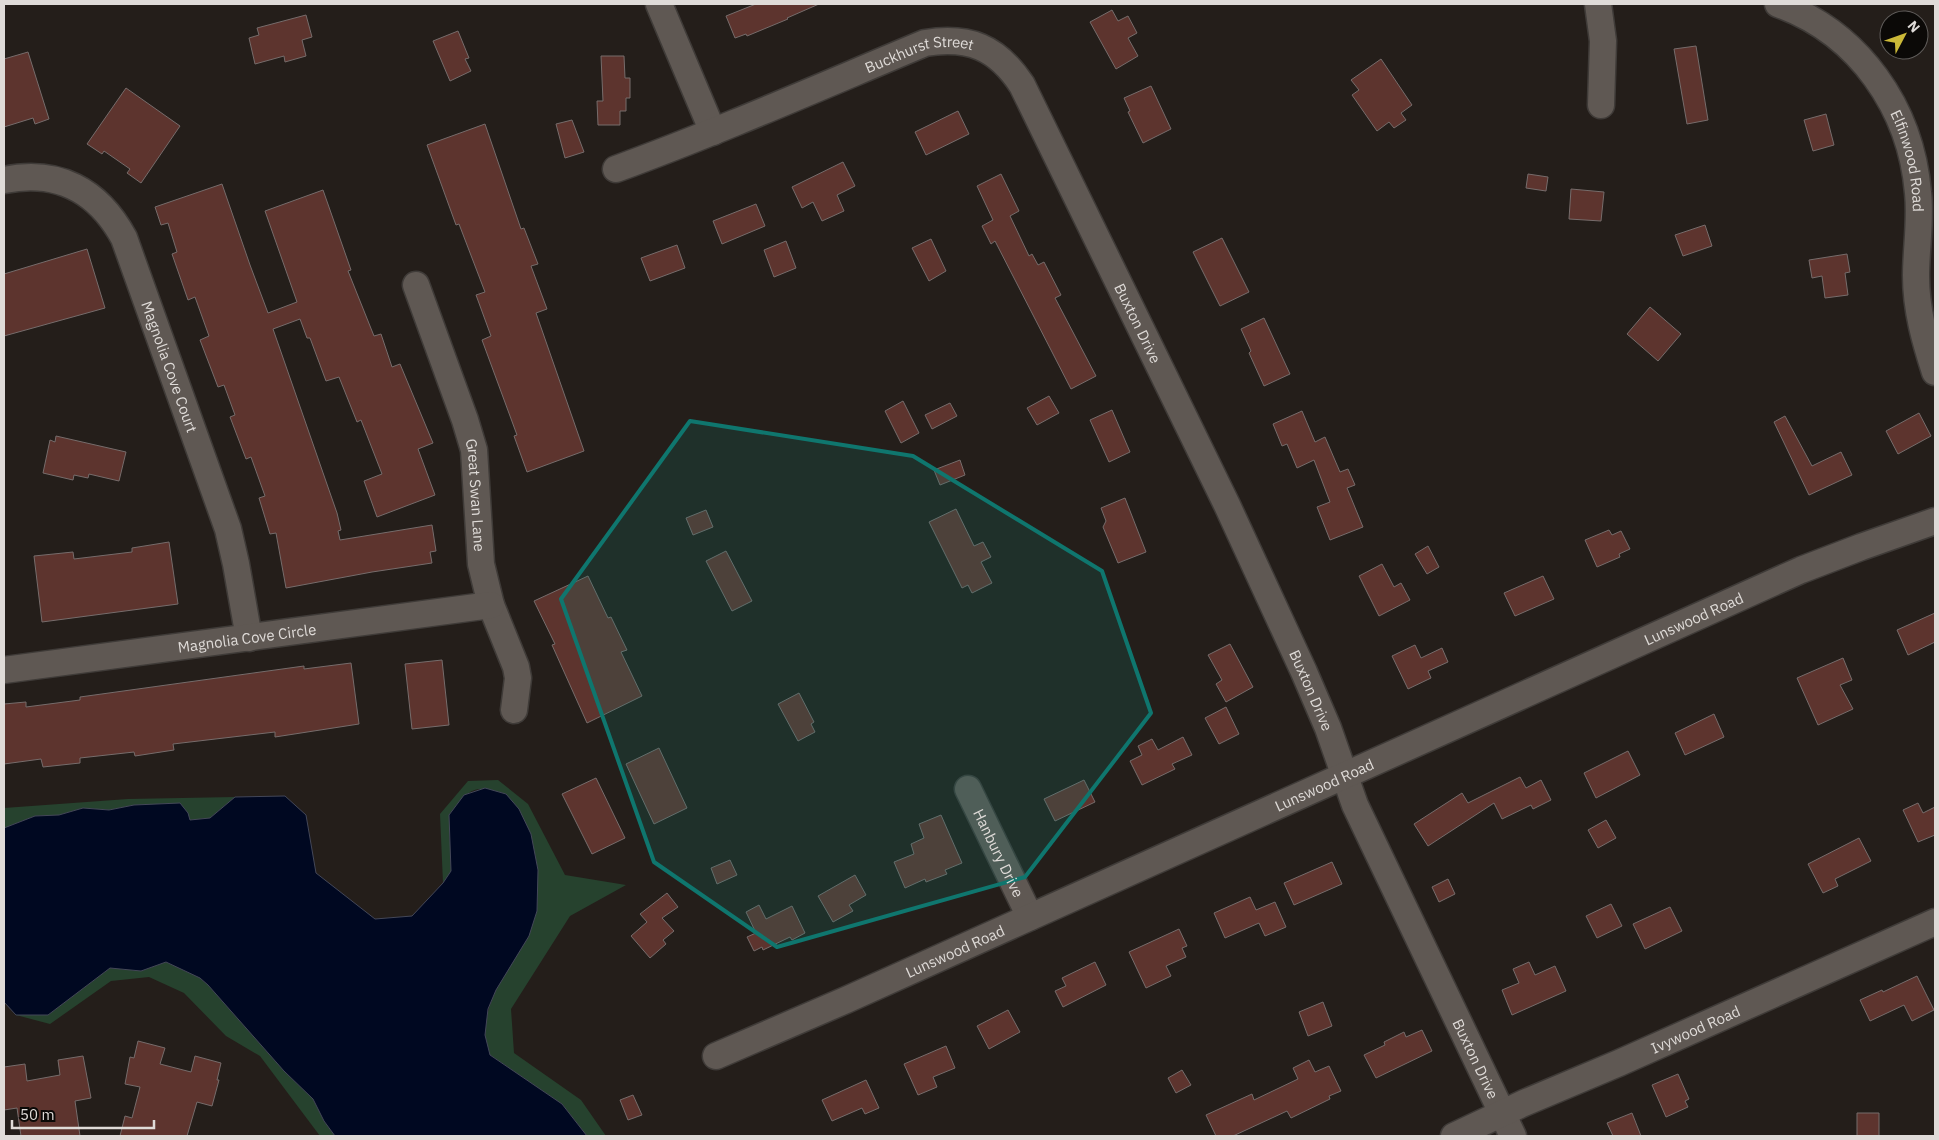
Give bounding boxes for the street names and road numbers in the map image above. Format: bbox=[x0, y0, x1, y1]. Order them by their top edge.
street label: Buckhurst Street bbox=[862, 31, 976, 77]
street label: Elfinwood Road bbox=[1887, 106, 1929, 212]
street label: Buxton Drive bbox=[1111, 280, 1166, 366]
street label: Magnolia Cove Court bbox=[138, 298, 202, 435]
street label: Great Swan Lane bbox=[462, 436, 490, 552]
street label: Lunswood Road bbox=[1641, 588, 1746, 649]
street label: Magnolia Cove Circle bbox=[176, 619, 317, 656]
street label: Buxton Drive bbox=[1285, 647, 1338, 734]
street label: Lunswood Road bbox=[1272, 754, 1377, 815]
street label: Hanbury Drive bbox=[969, 806, 1028, 900]
street label: Lunswood Road bbox=[902, 920, 1007, 982]
street label: Ivywood Road bbox=[1648, 1001, 1743, 1057]
street label: Buxton Drive bbox=[1449, 1016, 1503, 1102]

